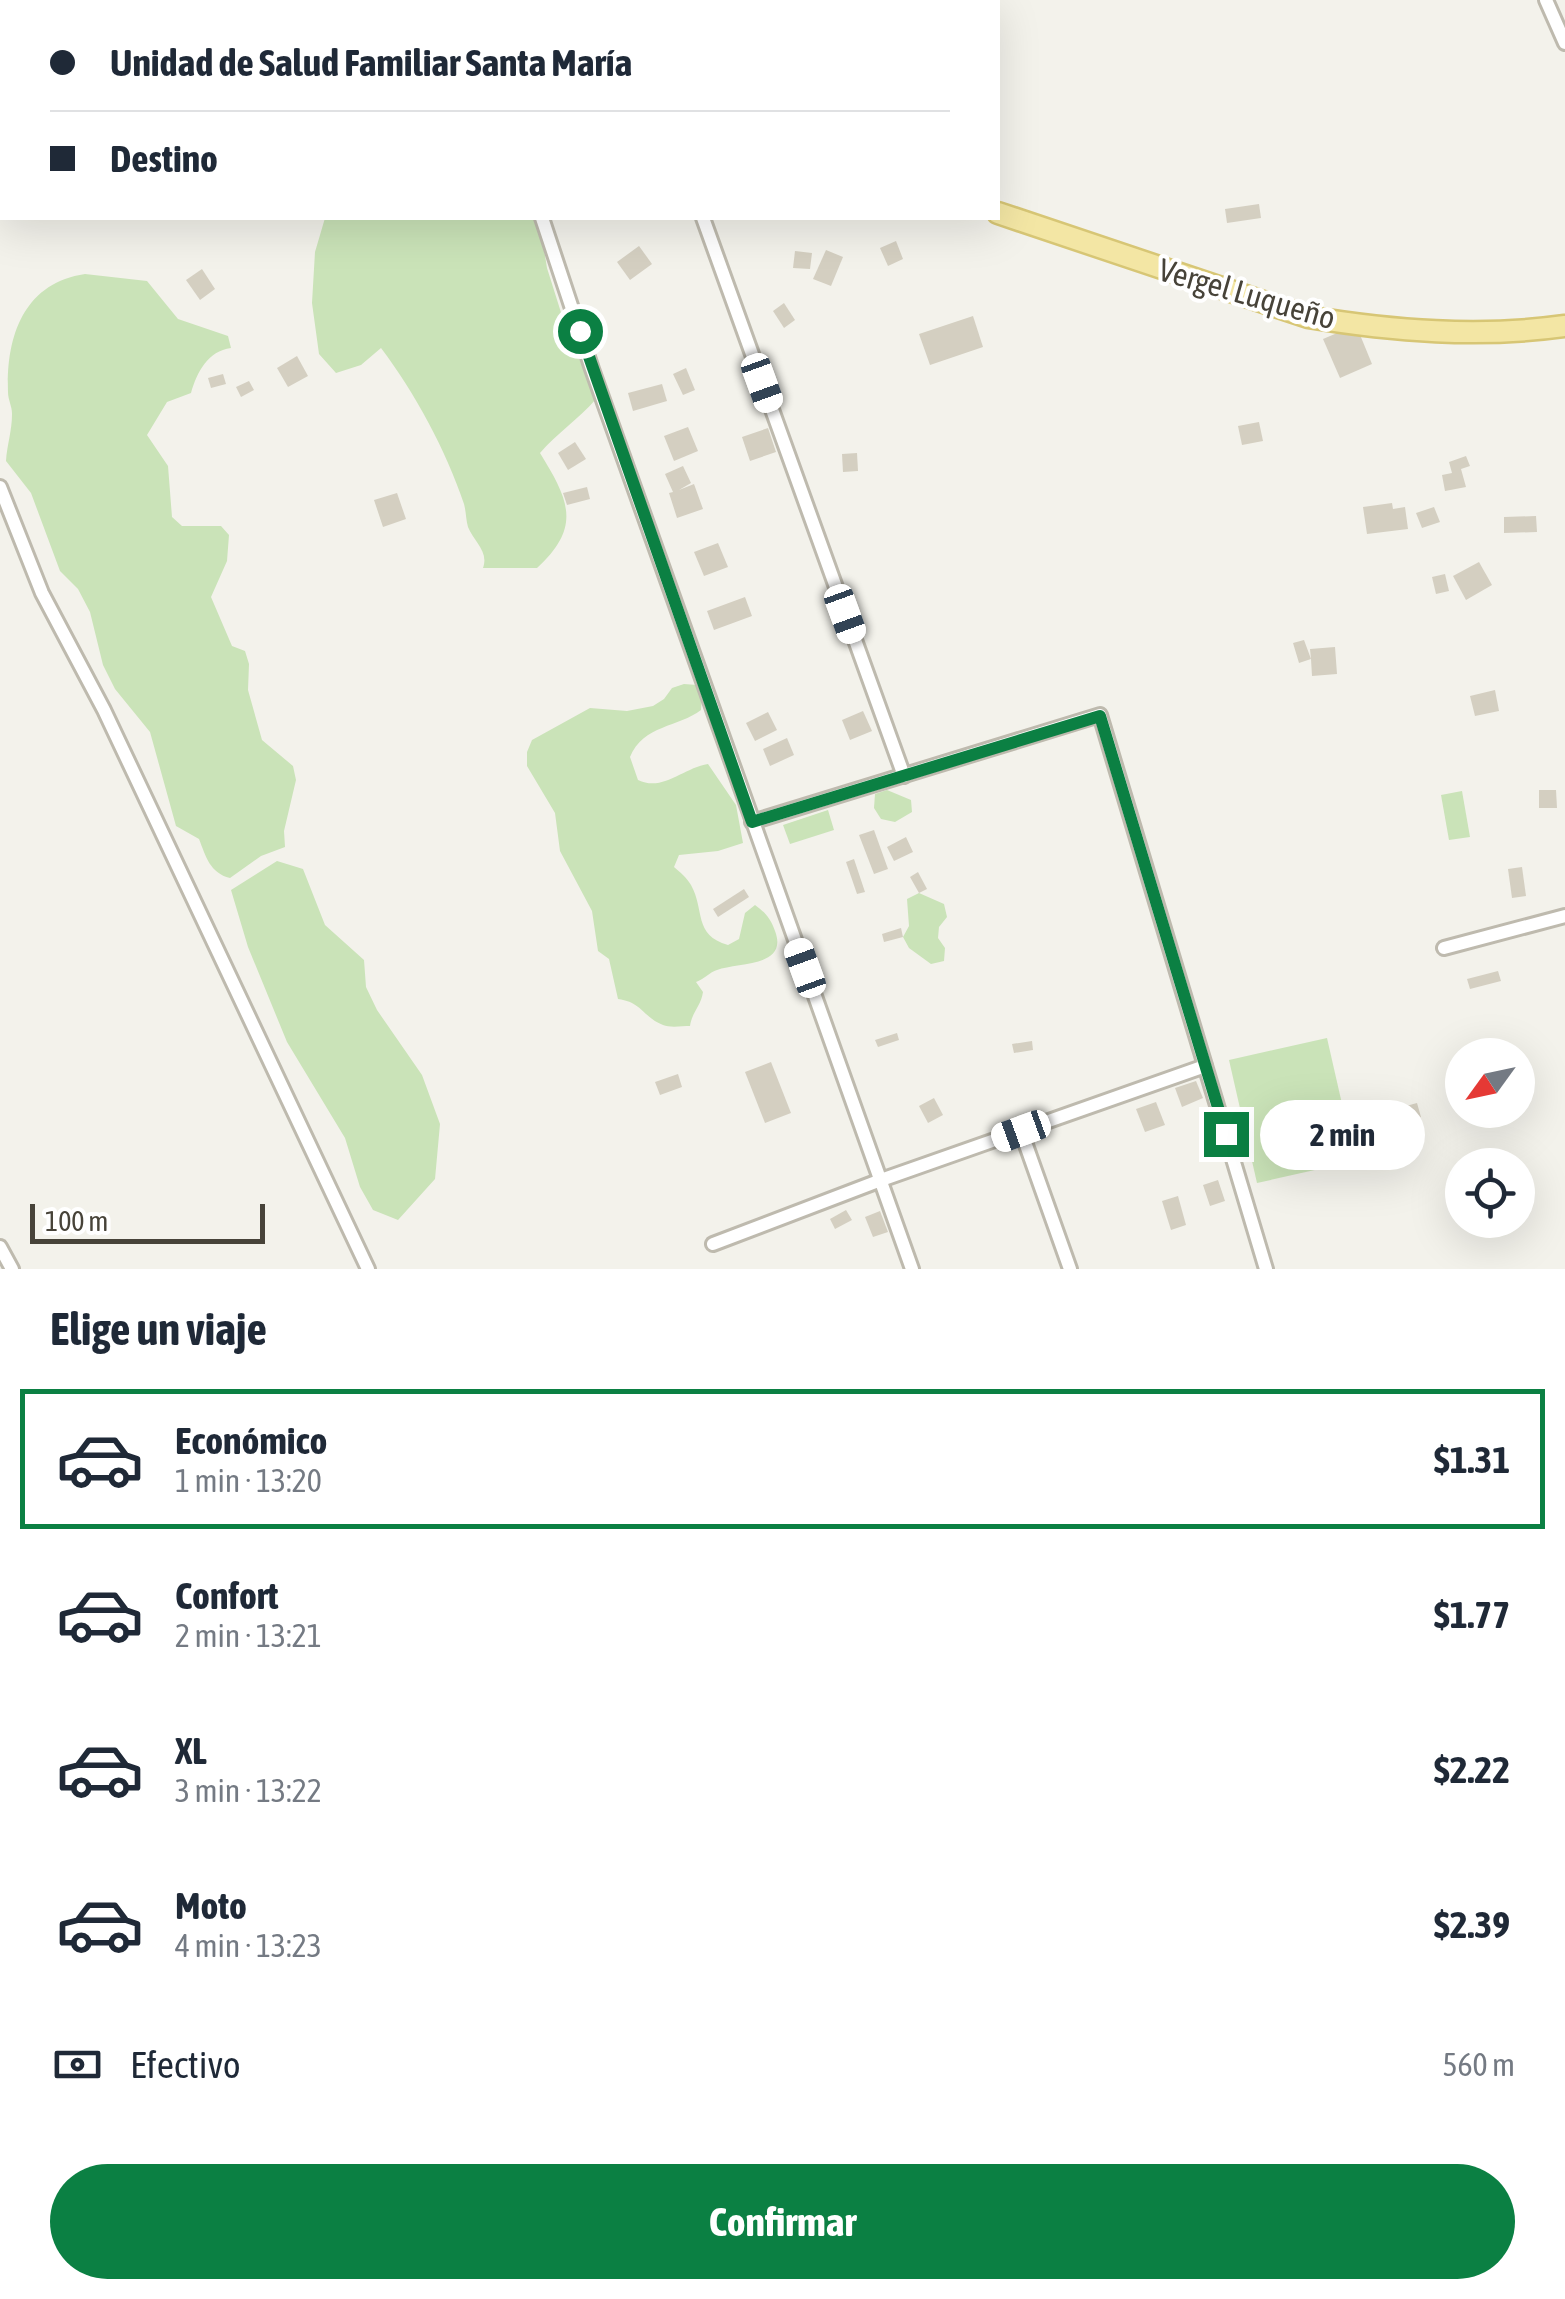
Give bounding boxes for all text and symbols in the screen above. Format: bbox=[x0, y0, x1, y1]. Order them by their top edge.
text: Unidad de Salud Familiar Santa María bbox=[110, 41, 632, 84]
text: Destino bbox=[110, 137, 218, 180]
street label: Vergel Luqueño bbox=[1155, 251, 1340, 336]
route start bbox=[558, 309, 603, 354]
car bbox=[738, 350, 786, 416]
car bbox=[821, 581, 869, 647]
car bbox=[781, 935, 829, 1001]
north arrow bbox=[1445, 1038, 1535, 1128]
map controls bbox=[1445, 1038, 1535, 1238]
callout: 2 min bbox=[1261, 1099, 1426, 1169]
car bbox=[988, 1107, 1054, 1155]
route end bbox=[1204, 1112, 1249, 1157]
text: 2 min bbox=[1310, 1116, 1375, 1153]
button: locate bbox=[1445, 1148, 1535, 1238]
scale bar bbox=[30, 1199, 265, 1244]
text: 100 m bbox=[45, 1205, 108, 1237]
text: Elige un viaje bbox=[50, 1303, 267, 1355]
icon: car bbox=[55, 1414, 145, 1504]
text: Económico bbox=[175, 1419, 327, 1462]
text: $1.31 bbox=[1434, 1438, 1510, 1481]
text: 1 min · 13:20 bbox=[175, 1462, 322, 1499]
icon: car bbox=[55, 1569, 145, 1659]
text: Confort bbox=[175, 1574, 279, 1617]
text: $1.77 bbox=[1434, 1593, 1510, 1636]
text: 2 min · 13:21 bbox=[175, 1617, 322, 1654]
icon: car bbox=[55, 1724, 145, 1814]
text: XL bbox=[175, 1729, 207, 1772]
text: $2.22 bbox=[1434, 1748, 1510, 1791]
text: 3 min · 13:22 bbox=[175, 1772, 322, 1809]
icon: car bbox=[55, 1879, 145, 1969]
text: Moto bbox=[175, 1884, 247, 1927]
text: $2.39 bbox=[1434, 1903, 1510, 1946]
text: 4 min · 13:23 bbox=[175, 1927, 322, 1964]
icon: cash bbox=[50, 2037, 105, 2092]
text: Efectivo bbox=[130, 2043, 241, 2086]
text: 560 m bbox=[1442, 2046, 1515, 2083]
button: Confirmar bbox=[50, 2164, 1515, 2279]

